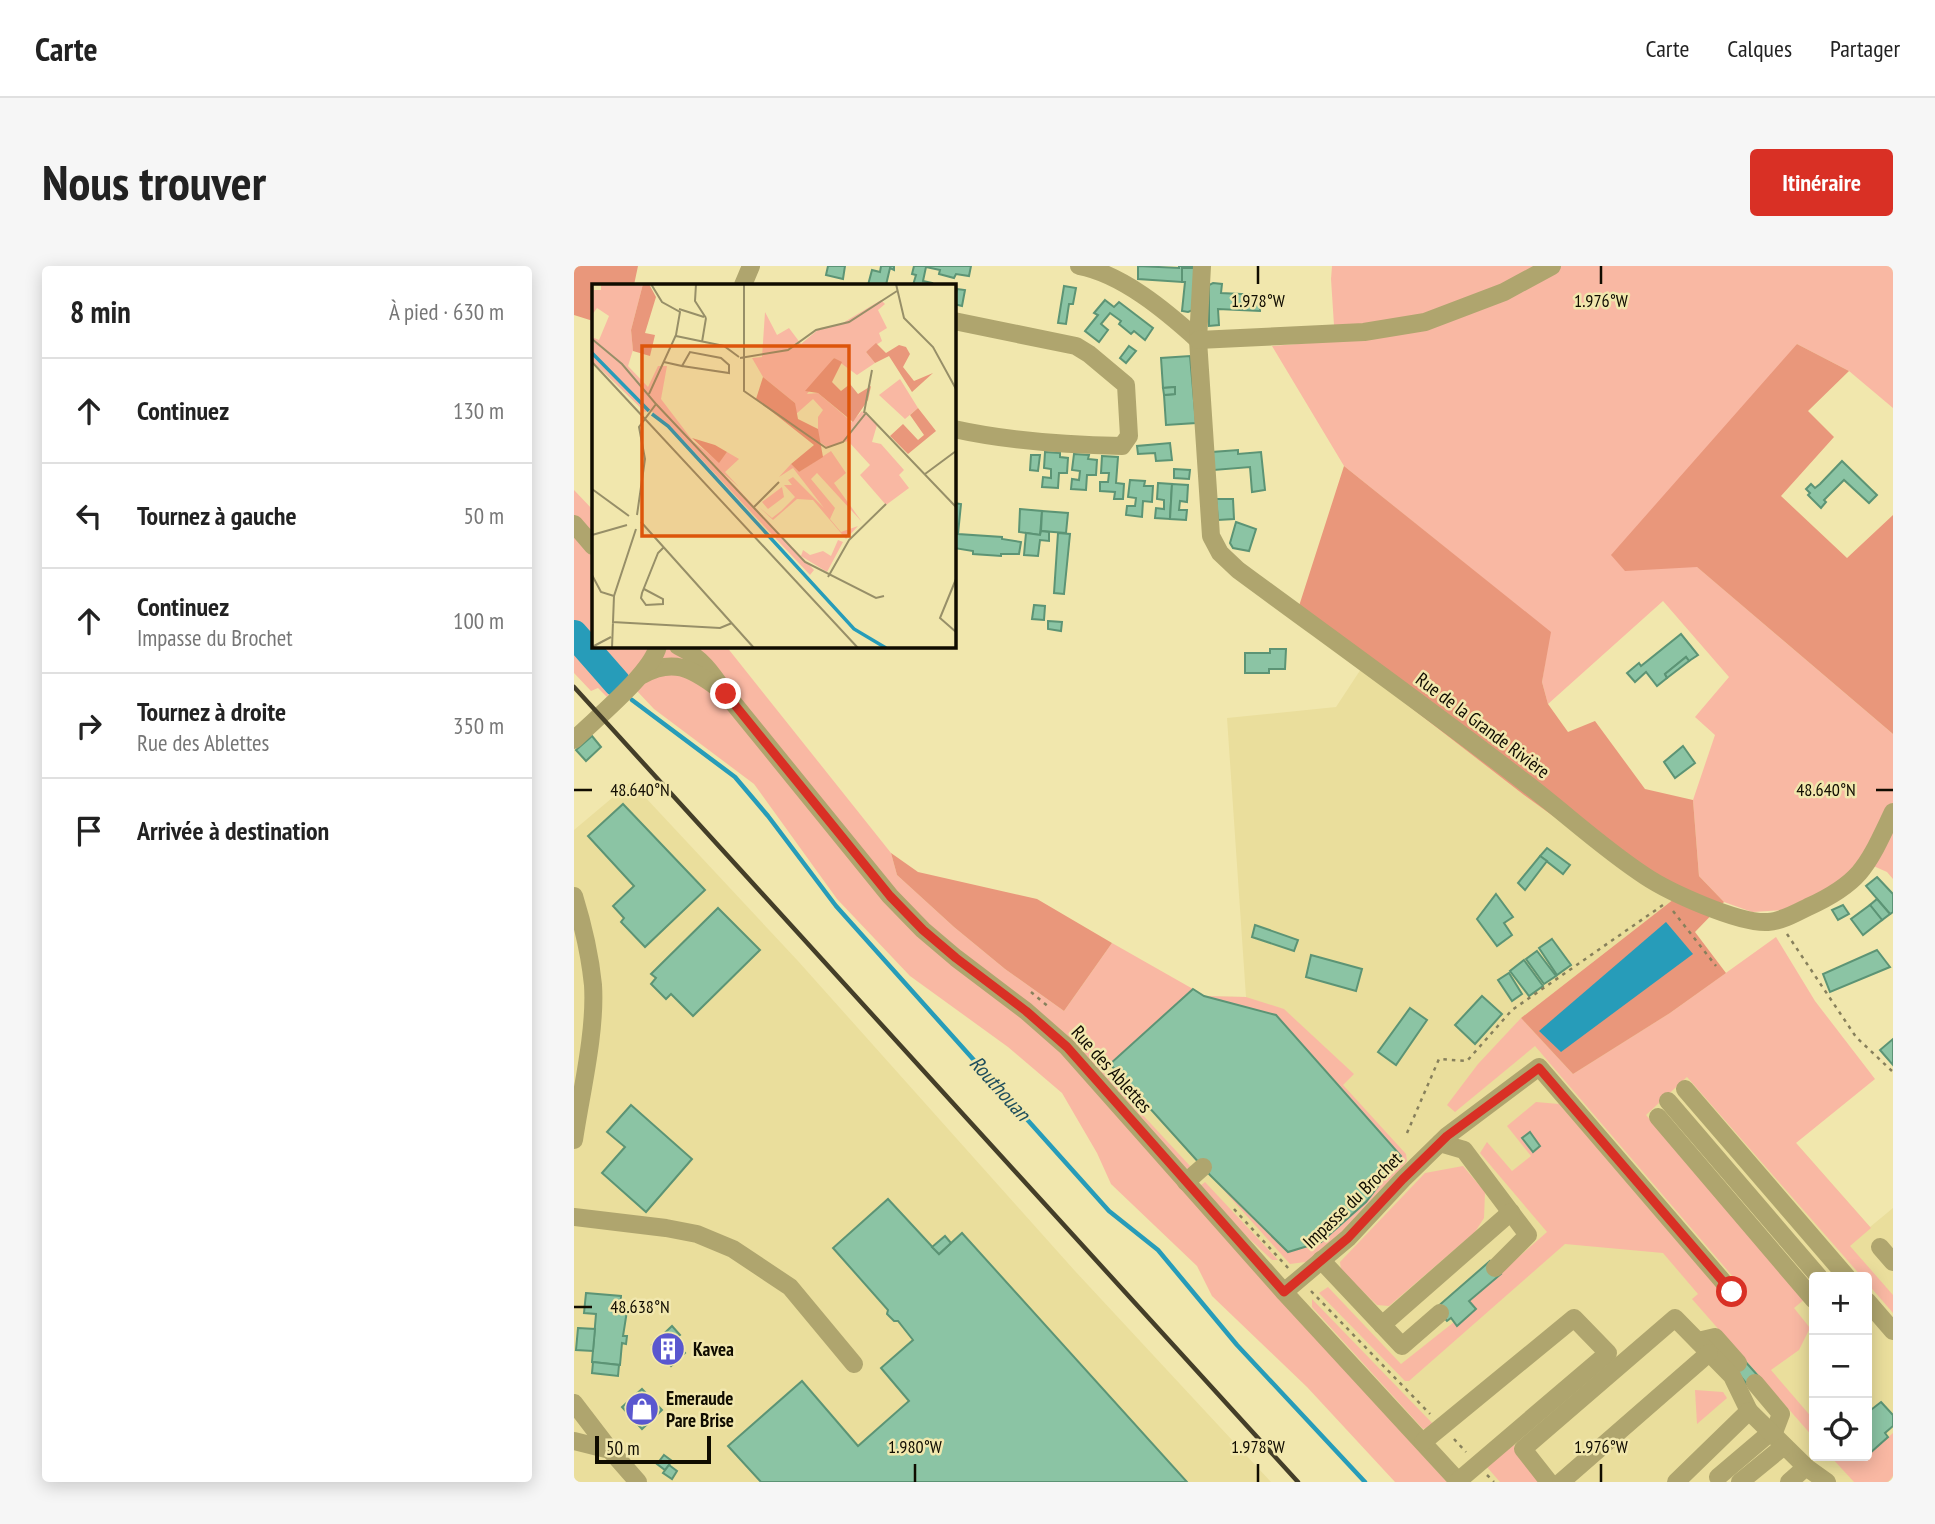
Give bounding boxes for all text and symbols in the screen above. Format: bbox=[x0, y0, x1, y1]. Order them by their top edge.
text: Carte bbox=[35, 27, 98, 70]
text: Carte bbox=[1646, 33, 1689, 64]
text: Calques bbox=[1727, 33, 1792, 64]
text: Partager bbox=[1830, 33, 1900, 64]
button: Itinéraire bbox=[1750, 149, 1893, 216]
text: Nous trouver bbox=[42, 150, 266, 214]
inset map bbox=[592, 284, 956, 648]
text: 1.978°W bbox=[1231, 289, 1285, 312]
text: 1.976°W bbox=[1574, 289, 1628, 312]
text: 8 min bbox=[70, 292, 131, 331]
text: À pied · 630 m bbox=[389, 297, 504, 326]
icon: ahead bbox=[70, 392, 108, 430]
text: Continuez bbox=[137, 394, 229, 427]
text: 130 m bbox=[453, 396, 504, 425]
icon: left bbox=[70, 497, 108, 535]
text: Tournez à gauche bbox=[137, 499, 297, 532]
text: 50 m bbox=[463, 501, 504, 530]
text: Continuez bbox=[137, 590, 229, 623]
icon: ahead bbox=[70, 602, 108, 640]
text: 100 m bbox=[453, 606, 504, 635]
text: Impasse du Brochet bbox=[137, 623, 292, 652]
street label: Rue de la Grande Rivière bbox=[1411, 667, 1555, 783]
route end bbox=[710, 678, 741, 709]
text: Tournez à droite bbox=[137, 695, 286, 728]
icon: right bbox=[70, 707, 108, 745]
text: 350 m bbox=[453, 711, 504, 740]
text: Rue des Ablettes bbox=[137, 728, 269, 757]
text: 48.640°N bbox=[610, 778, 670, 801]
text: 48.640°N bbox=[1796, 778, 1856, 801]
icon: arrive bbox=[70, 812, 108, 850]
text: Arrivée à destination bbox=[137, 814, 329, 847]
street label: Rue des Ablettes bbox=[1067, 1020, 1157, 1118]
water label: Routhouan bbox=[964, 1050, 1037, 1127]
street label: Impasse du Brochet bbox=[1297, 1146, 1407, 1253]
map controls bbox=[1809, 1272, 1872, 1461]
button: + bbox=[1809, 1272, 1872, 1335]
route start bbox=[1716, 1276, 1747, 1307]
text: 48.638°N bbox=[610, 1295, 670, 1318]
building icon: Kavea bbox=[649, 1330, 687, 1368]
button: − bbox=[1809, 1335, 1872, 1398]
place label: Kavea bbox=[693, 1337, 734, 1361]
place label: Emeraude Pare Brise bbox=[666, 1386, 734, 1432]
shop icon: Emeraude Pare Brise bbox=[623, 1390, 661, 1428]
button: locate bbox=[1809, 1398, 1872, 1461]
scale bar bbox=[595, 1433, 710, 1465]
text: 1.980°W bbox=[888, 1435, 942, 1458]
text: 1.978°W bbox=[1231, 1435, 1285, 1458]
text: 1.976°W bbox=[1574, 1435, 1628, 1458]
text: 50 m bbox=[606, 1436, 640, 1460]

